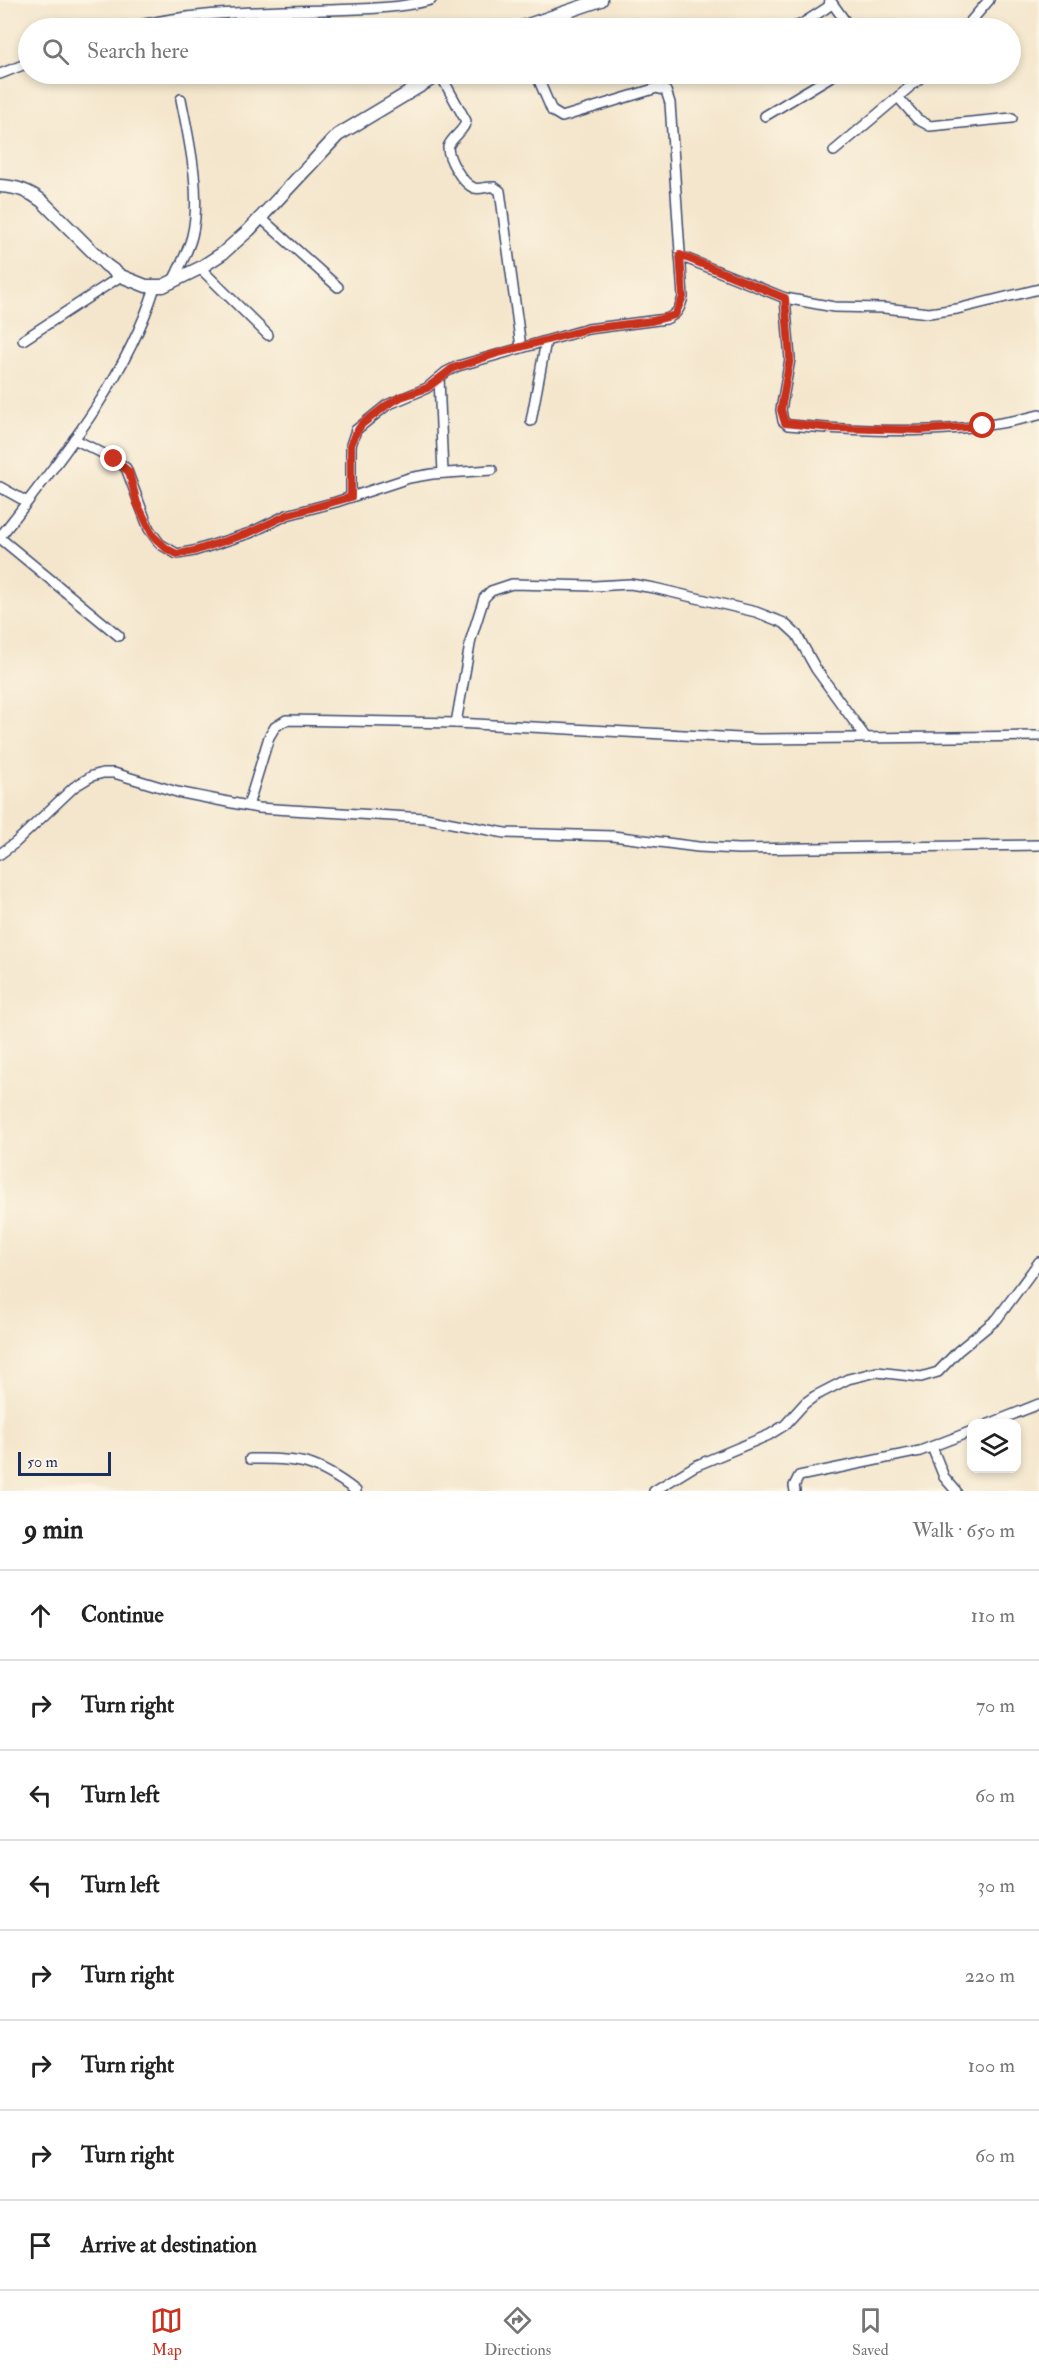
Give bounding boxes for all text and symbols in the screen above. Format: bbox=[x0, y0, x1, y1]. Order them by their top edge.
search box bbox=[18, 18, 1021, 84]
icon: search bbox=[39, 35, 72, 68]
text: Search here bbox=[87, 37, 189, 65]
route start bbox=[969, 412, 995, 438]
route end bbox=[100, 445, 126, 471]
map controls bbox=[967, 1419, 1021, 1473]
button: layers bbox=[967, 1419, 1021, 1473]
scale bar bbox=[18, 1449, 111, 1476]
text: 50 m bbox=[27, 1452, 58, 1472]
text: 9 min bbox=[24, 1514, 83, 1546]
text: Walk · 650 m bbox=[912, 1518, 1015, 1543]
icon: ahead bbox=[24, 1599, 57, 1632]
text: Continue bbox=[81, 1601, 164, 1629]
text: 110 m bbox=[971, 1603, 1015, 1628]
icon: right bbox=[24, 1689, 57, 1722]
text: Turn right bbox=[81, 1691, 174, 1719]
text: 70 m bbox=[976, 1693, 1015, 1718]
icon: left bbox=[24, 1779, 57, 1812]
text: Turn left bbox=[81, 1781, 160, 1809]
text: 60 m bbox=[975, 1783, 1015, 1808]
icon: left bbox=[24, 1869, 57, 1902]
text: Turn left bbox=[81, 1871, 160, 1899]
text: 30 m bbox=[977, 1873, 1015, 1898]
icon: right bbox=[24, 1959, 57, 1992]
text: Turn right bbox=[81, 1961, 174, 1989]
text: 220 m bbox=[965, 1963, 1015, 1988]
icon: right bbox=[24, 2049, 57, 2082]
text: Turn right bbox=[81, 2051, 174, 2079]
text: 100 m bbox=[968, 2053, 1015, 2078]
icon: right bbox=[24, 2139, 57, 2172]
text: Turn right bbox=[81, 2141, 174, 2169]
text: 60 m bbox=[975, 2143, 1015, 2168]
icon: arrive bbox=[24, 2229, 57, 2262]
text: Arrive at destination bbox=[81, 2231, 257, 2259]
tab: Map bbox=[150, 2304, 183, 2360]
tab: Directions bbox=[484, 2304, 551, 2360]
tab: Saved bbox=[852, 2304, 889, 2360]

